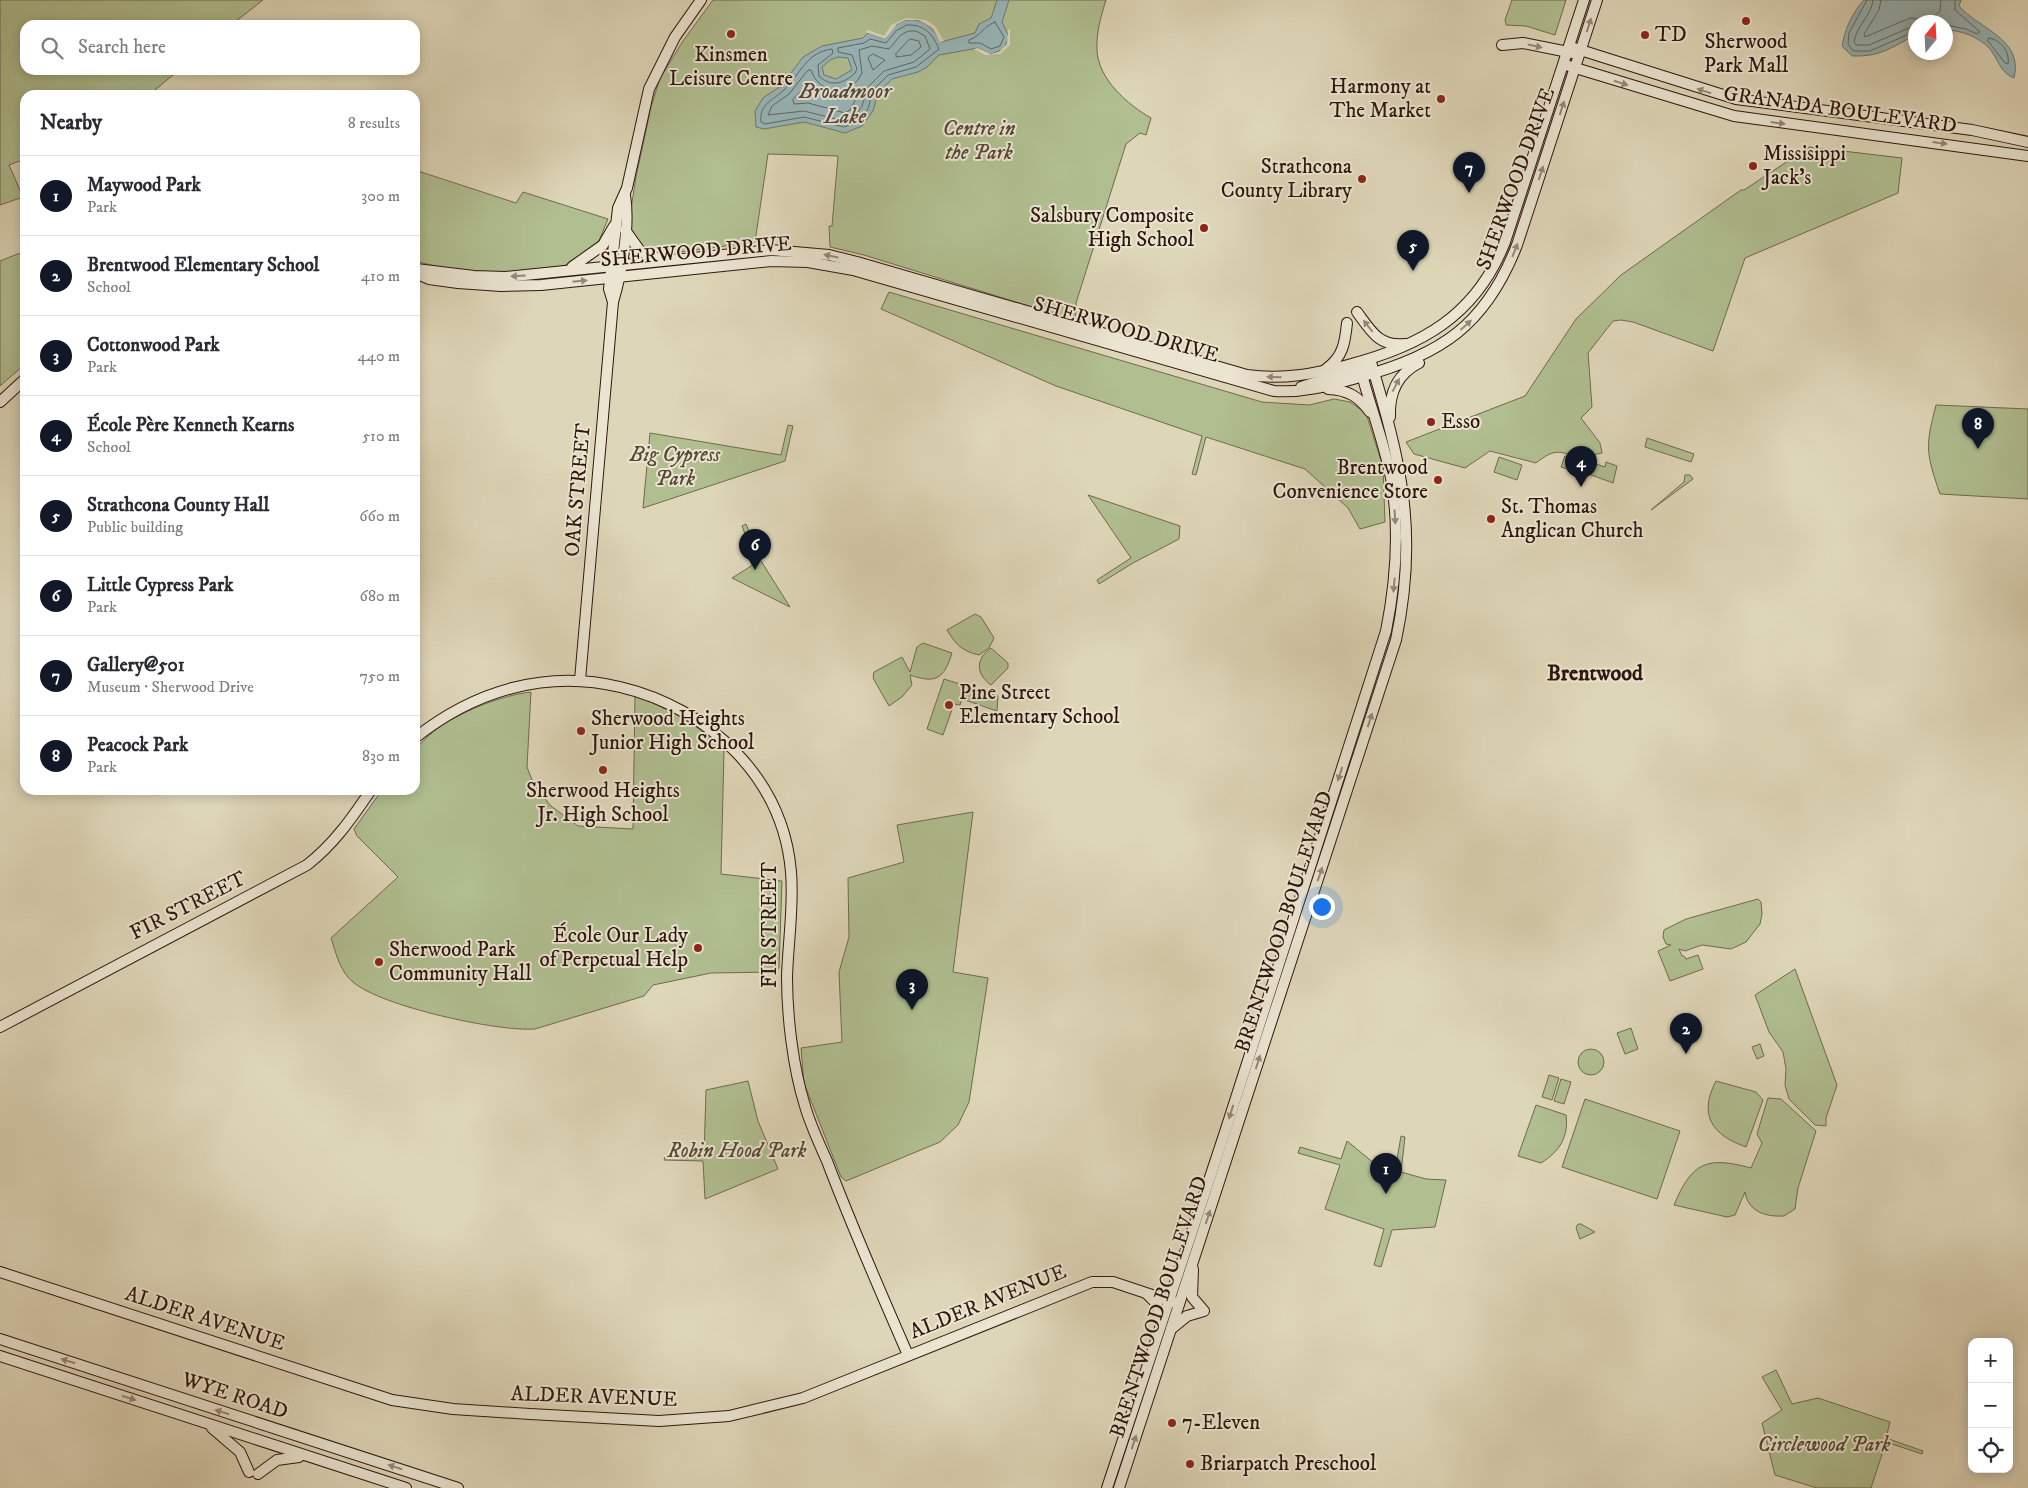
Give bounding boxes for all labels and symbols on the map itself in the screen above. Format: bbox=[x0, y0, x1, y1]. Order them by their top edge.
marker: Sherwood Park Mall bbox=[1740, 15, 1752, 27]
north arrow bbox=[1908, 15, 1953, 60]
one-way arrow bbox=[1585, 18, 1593, 33]
place label: TD bbox=[1655, 22, 1687, 48]
marker: Kinsmen Leisure Centre bbox=[725, 28, 737, 40]
marker: TD bbox=[1639, 29, 1651, 41]
place label: Sherwood Park Mall bbox=[1704, 29, 1789, 79]
place label: Kinsmen Leisure Centre bbox=[669, 42, 793, 92]
one-way arrow bbox=[1527, 42, 1543, 50]
place label: Harmony at The Market bbox=[1329, 74, 1431, 124]
water label: Broadmoor Lake bbox=[798, 78, 893, 130]
one-way arrow bbox=[1614, 80, 1629, 87]
street label: GRANADA BOULEVARD bbox=[1722, 81, 1958, 139]
street label: SHERWOOD DRIVE bbox=[1471, 84, 1561, 274]
one-way arrow bbox=[1696, 86, 1711, 94]
marker: Harmony at The Market bbox=[1435, 93, 1447, 105]
one-way arrow bbox=[1558, 100, 1566, 115]
park label: Centre in the Park bbox=[943, 116, 1016, 166]
one-way arrow bbox=[1771, 120, 1787, 128]
one-way arrow bbox=[1932, 140, 1948, 148]
place label: Missisippi Jack's bbox=[1761, 141, 1846, 191]
pin: 7 bbox=[1453, 152, 1485, 193]
place label: Strathcona County Library bbox=[1221, 154, 1353, 204]
marker: Missisippi Jack's bbox=[1747, 160, 1759, 172]
one-way arrow bbox=[1538, 165, 1545, 180]
marker: Strathcona County Library bbox=[1356, 173, 1368, 185]
place label: Salsbury Composite High School bbox=[1030, 203, 1195, 253]
marker: Salsbury Composite High School bbox=[1198, 222, 1210, 234]
pin: 5 bbox=[1397, 230, 1429, 271]
street label: SHERWOOD DRIVE bbox=[599, 231, 793, 273]
one-way arrow bbox=[1511, 242, 1519, 257]
one-way arrow bbox=[823, 252, 838, 260]
one-way arrow bbox=[510, 272, 526, 280]
one-way arrow bbox=[572, 277, 588, 285]
street label: SHERWOOD DRIVE bbox=[1030, 291, 1222, 369]
one-way arrow bbox=[1459, 319, 1471, 331]
one-way arrow bbox=[1363, 320, 1374, 333]
one-way arrow bbox=[1265, 373, 1281, 381]
one-way arrow bbox=[1392, 378, 1400, 393]
pin: 8 bbox=[1962, 408, 1994, 449]
place label: Esso bbox=[1441, 409, 1480, 435]
marker: Esso bbox=[1425, 416, 1437, 428]
street label: OAK STREET bbox=[559, 422, 597, 558]
park label: Big Cypress Park bbox=[629, 442, 721, 492]
pin: 4 bbox=[1565, 446, 1597, 487]
place label: Brentwood Convenience Store bbox=[1272, 455, 1429, 505]
marker: Brentwood Convenience Store bbox=[1432, 474, 1444, 486]
place label: St. Thomas Anglican Church bbox=[1501, 494, 1644, 544]
one-way arrow bbox=[1391, 509, 1399, 525]
marker: St. Thomas Anglican Church bbox=[1485, 513, 1497, 525]
pin: 6 bbox=[739, 529, 771, 570]
one-way arrow bbox=[1389, 577, 1397, 593]
district label: Brentwood bbox=[1547, 660, 1644, 687]
place label: Pine Street Elementary School bbox=[959, 680, 1120, 730]
marker: Pine Street Elementary School bbox=[943, 699, 955, 711]
place label: Sherwood Heights Junior High School bbox=[589, 706, 755, 756]
one-way arrow bbox=[1367, 712, 1375, 727]
marker: Sherwood Heights Junior High School bbox=[575, 725, 587, 737]
marker: Sherwood Heights Jr. High School bbox=[597, 764, 609, 776]
one-way arrow bbox=[1336, 767, 1343, 782]
place label: Sherwood Heights Jr. High School bbox=[526, 778, 680, 828]
street label: BRENTWOOD BOULEVARD bbox=[1229, 788, 1339, 1056]
street label: FIR STREET bbox=[757, 862, 783, 988]
street label: FIR STREET bbox=[126, 866, 250, 946]
one-way arrow bbox=[1316, 867, 1324, 882]
your location bbox=[1309, 894, 1335, 920]
place label: École Our Lady of Perpetual Help bbox=[540, 922, 689, 973]
place label: Sherwood Park Community Hall bbox=[389, 937, 532, 987]
marker: École Our Lady of Perpetual Help bbox=[692, 942, 704, 954]
marker: Sherwood Park Community Hall bbox=[373, 956, 385, 968]
pin: 3 bbox=[896, 969, 928, 1010]
pin: 2 bbox=[1670, 1013, 1702, 1054]
one-way arrow bbox=[1255, 1054, 1263, 1069]
one-way arrow bbox=[1227, 1105, 1235, 1120]
park label: Robin Hood Park bbox=[667, 1138, 807, 1164]
pin: 1 bbox=[1370, 1153, 1402, 1194]
street label: BRENTWOOD BOULEVARD bbox=[1104, 1173, 1214, 1441]
one-way arrow bbox=[1205, 1209, 1212, 1224]
street label: ALDER AVENUE bbox=[906, 1259, 1070, 1345]
street label: ALDER AVENUE bbox=[122, 1281, 288, 1357]
one-way arrow bbox=[60, 1357, 75, 1365]
street label: WYE ROAD bbox=[178, 1366, 291, 1425]
street label: ALDER AVENUE bbox=[510, 1381, 678, 1413]
one-way arrow bbox=[122, 1395, 137, 1403]
one-way arrow bbox=[215, 1407, 230, 1415]
place label: 7-Eleven bbox=[1182, 1410, 1260, 1436]
marker: 7-Eleven bbox=[1166, 1417, 1178, 1429]
park label: Circlewood Park bbox=[1758, 1432, 1891, 1458]
one-way arrow bbox=[1131, 1434, 1139, 1449]
place label: Briarpatch Preschool bbox=[1200, 1451, 1377, 1477]
marker: Briarpatch Preschool bbox=[1184, 1458, 1196, 1470]
one-way arrow bbox=[387, 1463, 402, 1471]

